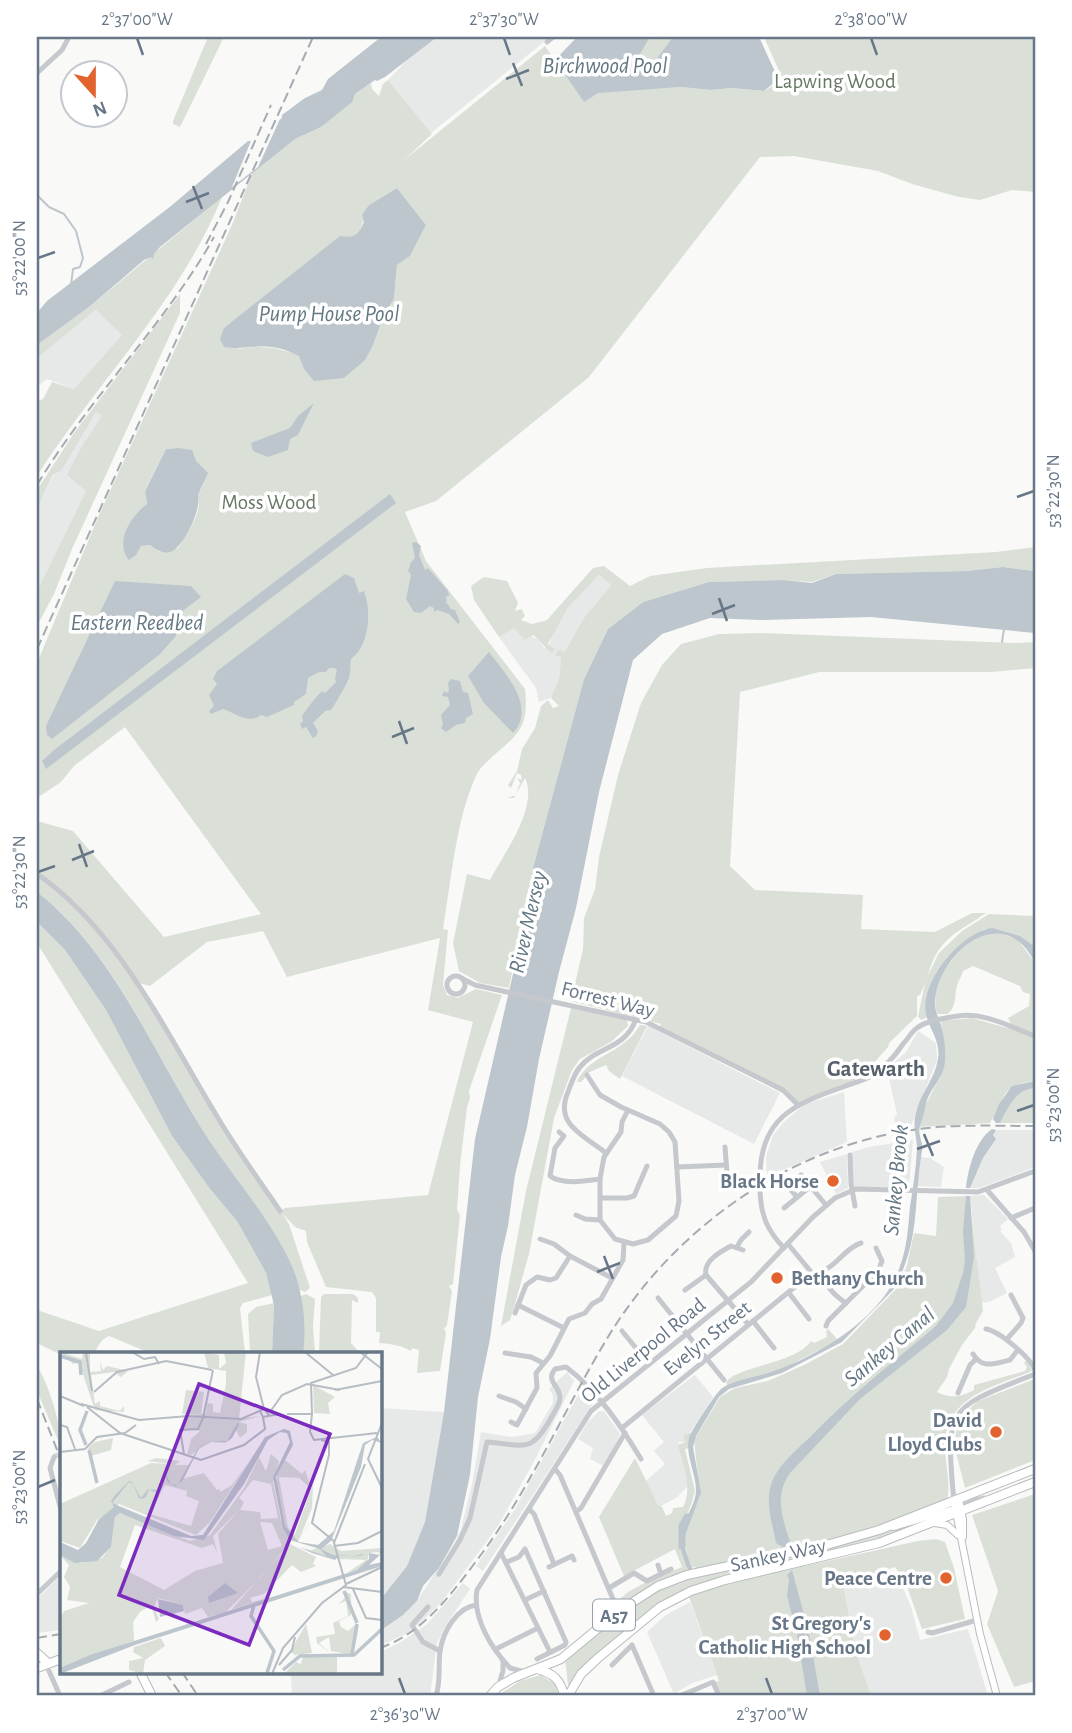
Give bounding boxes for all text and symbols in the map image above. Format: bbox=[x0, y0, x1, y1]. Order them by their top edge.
text: 2°37'00"W bbox=[101, 11, 173, 29]
text: 2°37'30"W bbox=[469, 11, 539, 29]
text: 2°38'00"W bbox=[835, 11, 907, 29]
water label: Birchwood Pool bbox=[542, 55, 668, 78]
north arrow bbox=[60, 60, 130, 130]
park label: Lapwing Wood bbox=[774, 71, 896, 92]
text: N bbox=[90, 97, 109, 120]
text: 53°22'00"N bbox=[11, 220, 29, 296]
water label: Pump House Pool bbox=[258, 303, 400, 326]
text: 53°22'30"N bbox=[1045, 454, 1063, 528]
park label: Moss Wood bbox=[222, 492, 317, 513]
water label: Eastern Reedbed bbox=[71, 612, 203, 635]
text: 53°22'30"N bbox=[11, 835, 29, 909]
water label: River Mersey bbox=[506, 868, 552, 976]
street label: Forrest Way bbox=[559, 978, 657, 1021]
district label: Gatewarth bbox=[827, 1058, 925, 1081]
text: 53°23'00"N bbox=[1045, 1067, 1063, 1143]
water label: Sankey Brook bbox=[880, 1123, 913, 1237]
place label: Black Horse bbox=[720, 1171, 819, 1192]
marker: Black Horse bbox=[825, 1173, 841, 1189]
place label: Bethany Church bbox=[791, 1268, 924, 1289]
marker: Bethany Church bbox=[769, 1270, 785, 1286]
street label: Old Liverpool Road bbox=[577, 1294, 710, 1407]
street label: Evelyn Street bbox=[660, 1297, 755, 1380]
water label: Sankey Canal bbox=[840, 1303, 940, 1391]
inset map bbox=[60, 1352, 382, 1674]
place label: David Lloyd Clubs bbox=[887, 1410, 982, 1455]
marker: David Lloyd Clubs bbox=[988, 1424, 1004, 1440]
text: 53°23'00"N bbox=[11, 1449, 29, 1525]
street label: Sankey Way bbox=[728, 1535, 828, 1576]
place label: Peace Centre bbox=[824, 1568, 932, 1589]
marker: Peace Centre bbox=[938, 1570, 954, 1586]
road number: A57 bbox=[593, 1600, 635, 1630]
place label: St Gregory's Catholic High School bbox=[699, 1613, 871, 1658]
marker: St Gregory's Catholic High School bbox=[877, 1627, 893, 1643]
text: 2°36'30"W bbox=[370, 1706, 440, 1724]
text: 2°37'00"W bbox=[736, 1706, 808, 1724]

